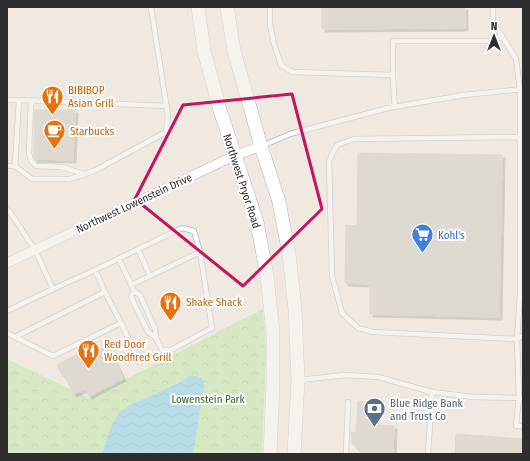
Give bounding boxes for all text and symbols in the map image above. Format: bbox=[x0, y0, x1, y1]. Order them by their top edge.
north arrow bbox=[474, 16, 514, 56]
text: N bbox=[491, 20, 497, 33]
restaurant icon: BIBIBOP Asian Grill bbox=[40, 83, 66, 116]
place label: BIBIBOP Asian Grill bbox=[68, 84, 114, 110]
cafe icon: Starbucks bbox=[41, 118, 67, 151]
place label: Starbucks bbox=[70, 125, 115, 138]
street label: Northwest Pryor Road bbox=[220, 132, 263, 230]
street label: Northwest Lowenstein Drive bbox=[74, 171, 194, 236]
supermarket icon: Kohl's bbox=[410, 222, 436, 255]
place label: Kohl's bbox=[438, 229, 465, 242]
restaurant icon: Shake Shack bbox=[158, 289, 184, 322]
place label: Shake Shack bbox=[186, 296, 243, 309]
restaurant icon: Red Door Woodfired Grill bbox=[76, 337, 102, 370]
place label: Red Door Woodfired Grill bbox=[104, 338, 172, 364]
park label: Lowenstein Park bbox=[171, 393, 245, 406]
bank icon: Blue Ridge Bank and Trust Co bbox=[362, 396, 388, 429]
place label: Blue Ridge Bank and Trust Co bbox=[390, 397, 464, 423]

